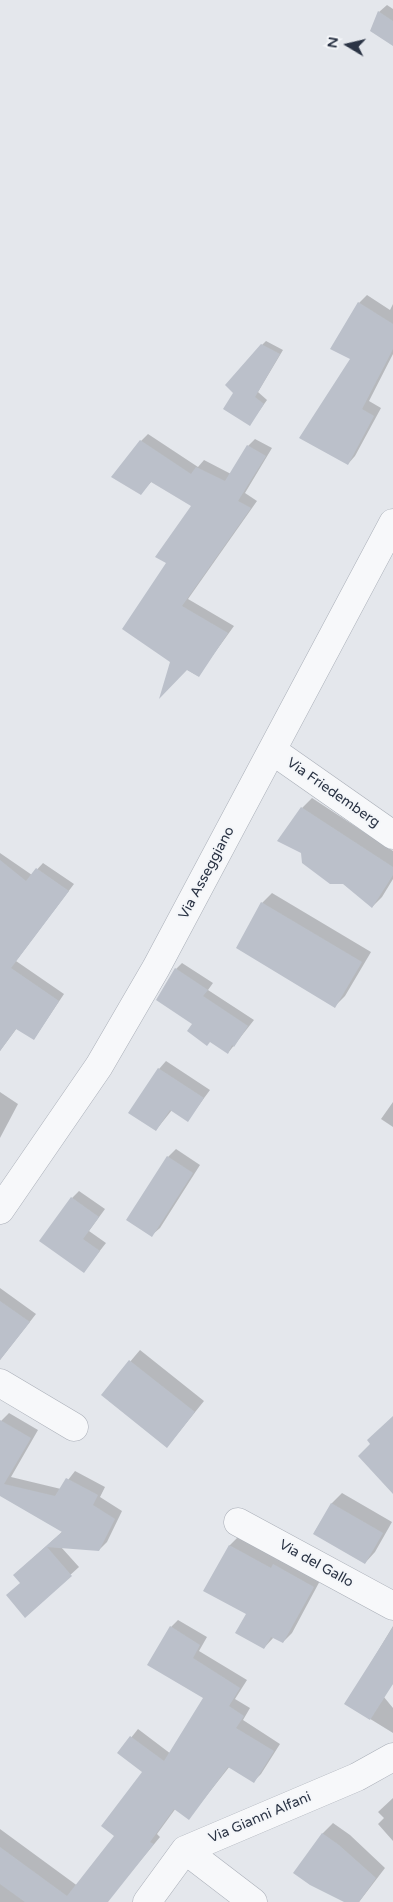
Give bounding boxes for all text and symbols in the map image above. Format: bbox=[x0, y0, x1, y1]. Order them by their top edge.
north arrow bbox=[323, 20, 373, 70]
text: N bbox=[323, 36, 342, 49]
street label: Via Friedemberg bbox=[283, 755, 383, 831]
street label: Via Asseggiano bbox=[176, 824, 238, 922]
street label: Via del Gallo bbox=[276, 1537, 356, 1591]
street label: Via Gianni Alfani bbox=[206, 1789, 314, 1847]

